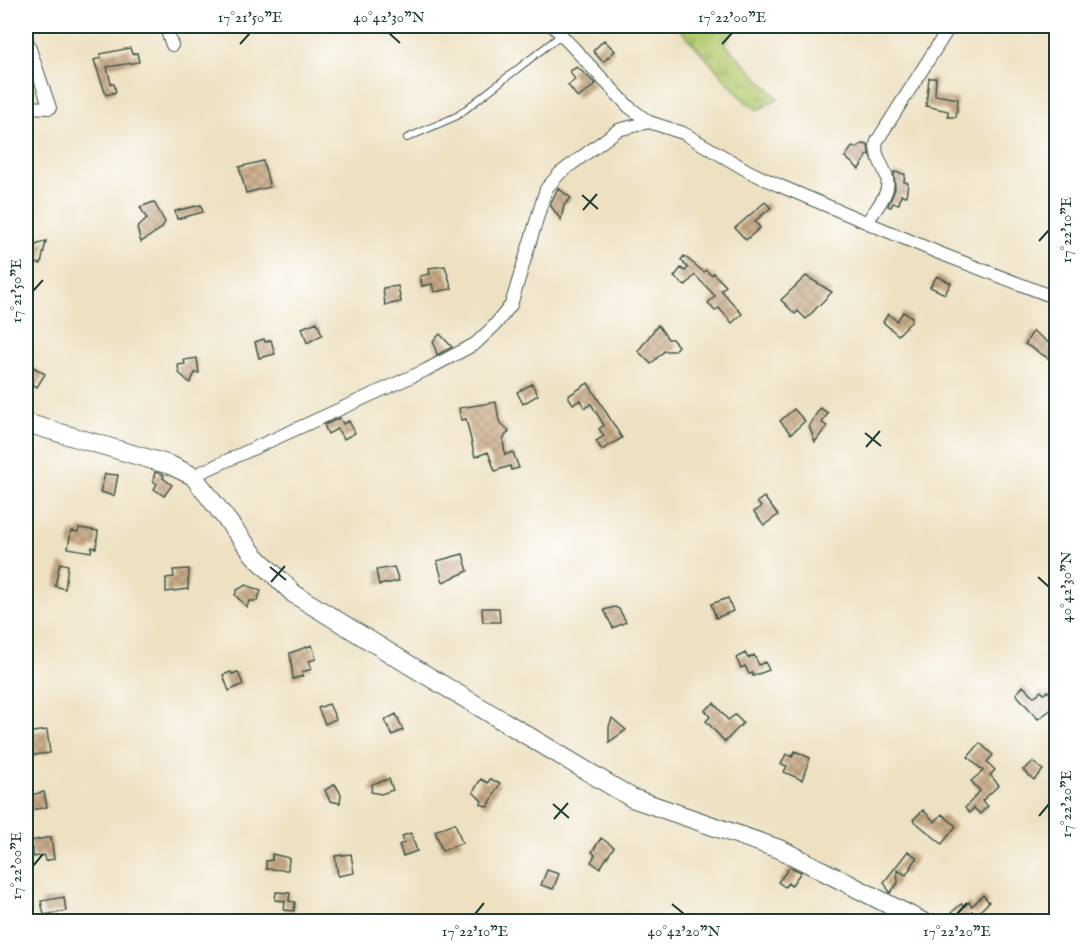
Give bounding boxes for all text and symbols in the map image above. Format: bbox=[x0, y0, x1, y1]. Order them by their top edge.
text: 17°21'50"E bbox=[218, 8, 282, 27]
text: 40°42'30"N bbox=[353, 8, 425, 27]
text: 17°22'00"E bbox=[698, 8, 766, 27]
text: 17°22'10"E bbox=[1057, 197, 1076, 263]
text: 17°21'50"E bbox=[7, 259, 26, 323]
text: 40°42'30"N bbox=[1057, 551, 1076, 623]
text: 17°22'20"E bbox=[1057, 770, 1076, 838]
text: 17°22'00"E bbox=[7, 832, 26, 900]
text: 17°22'10"E bbox=[442, 922, 508, 941]
text: 40°42'20"N bbox=[648, 922, 720, 941]
text: 17°22'20"E bbox=[923, 922, 991, 941]

